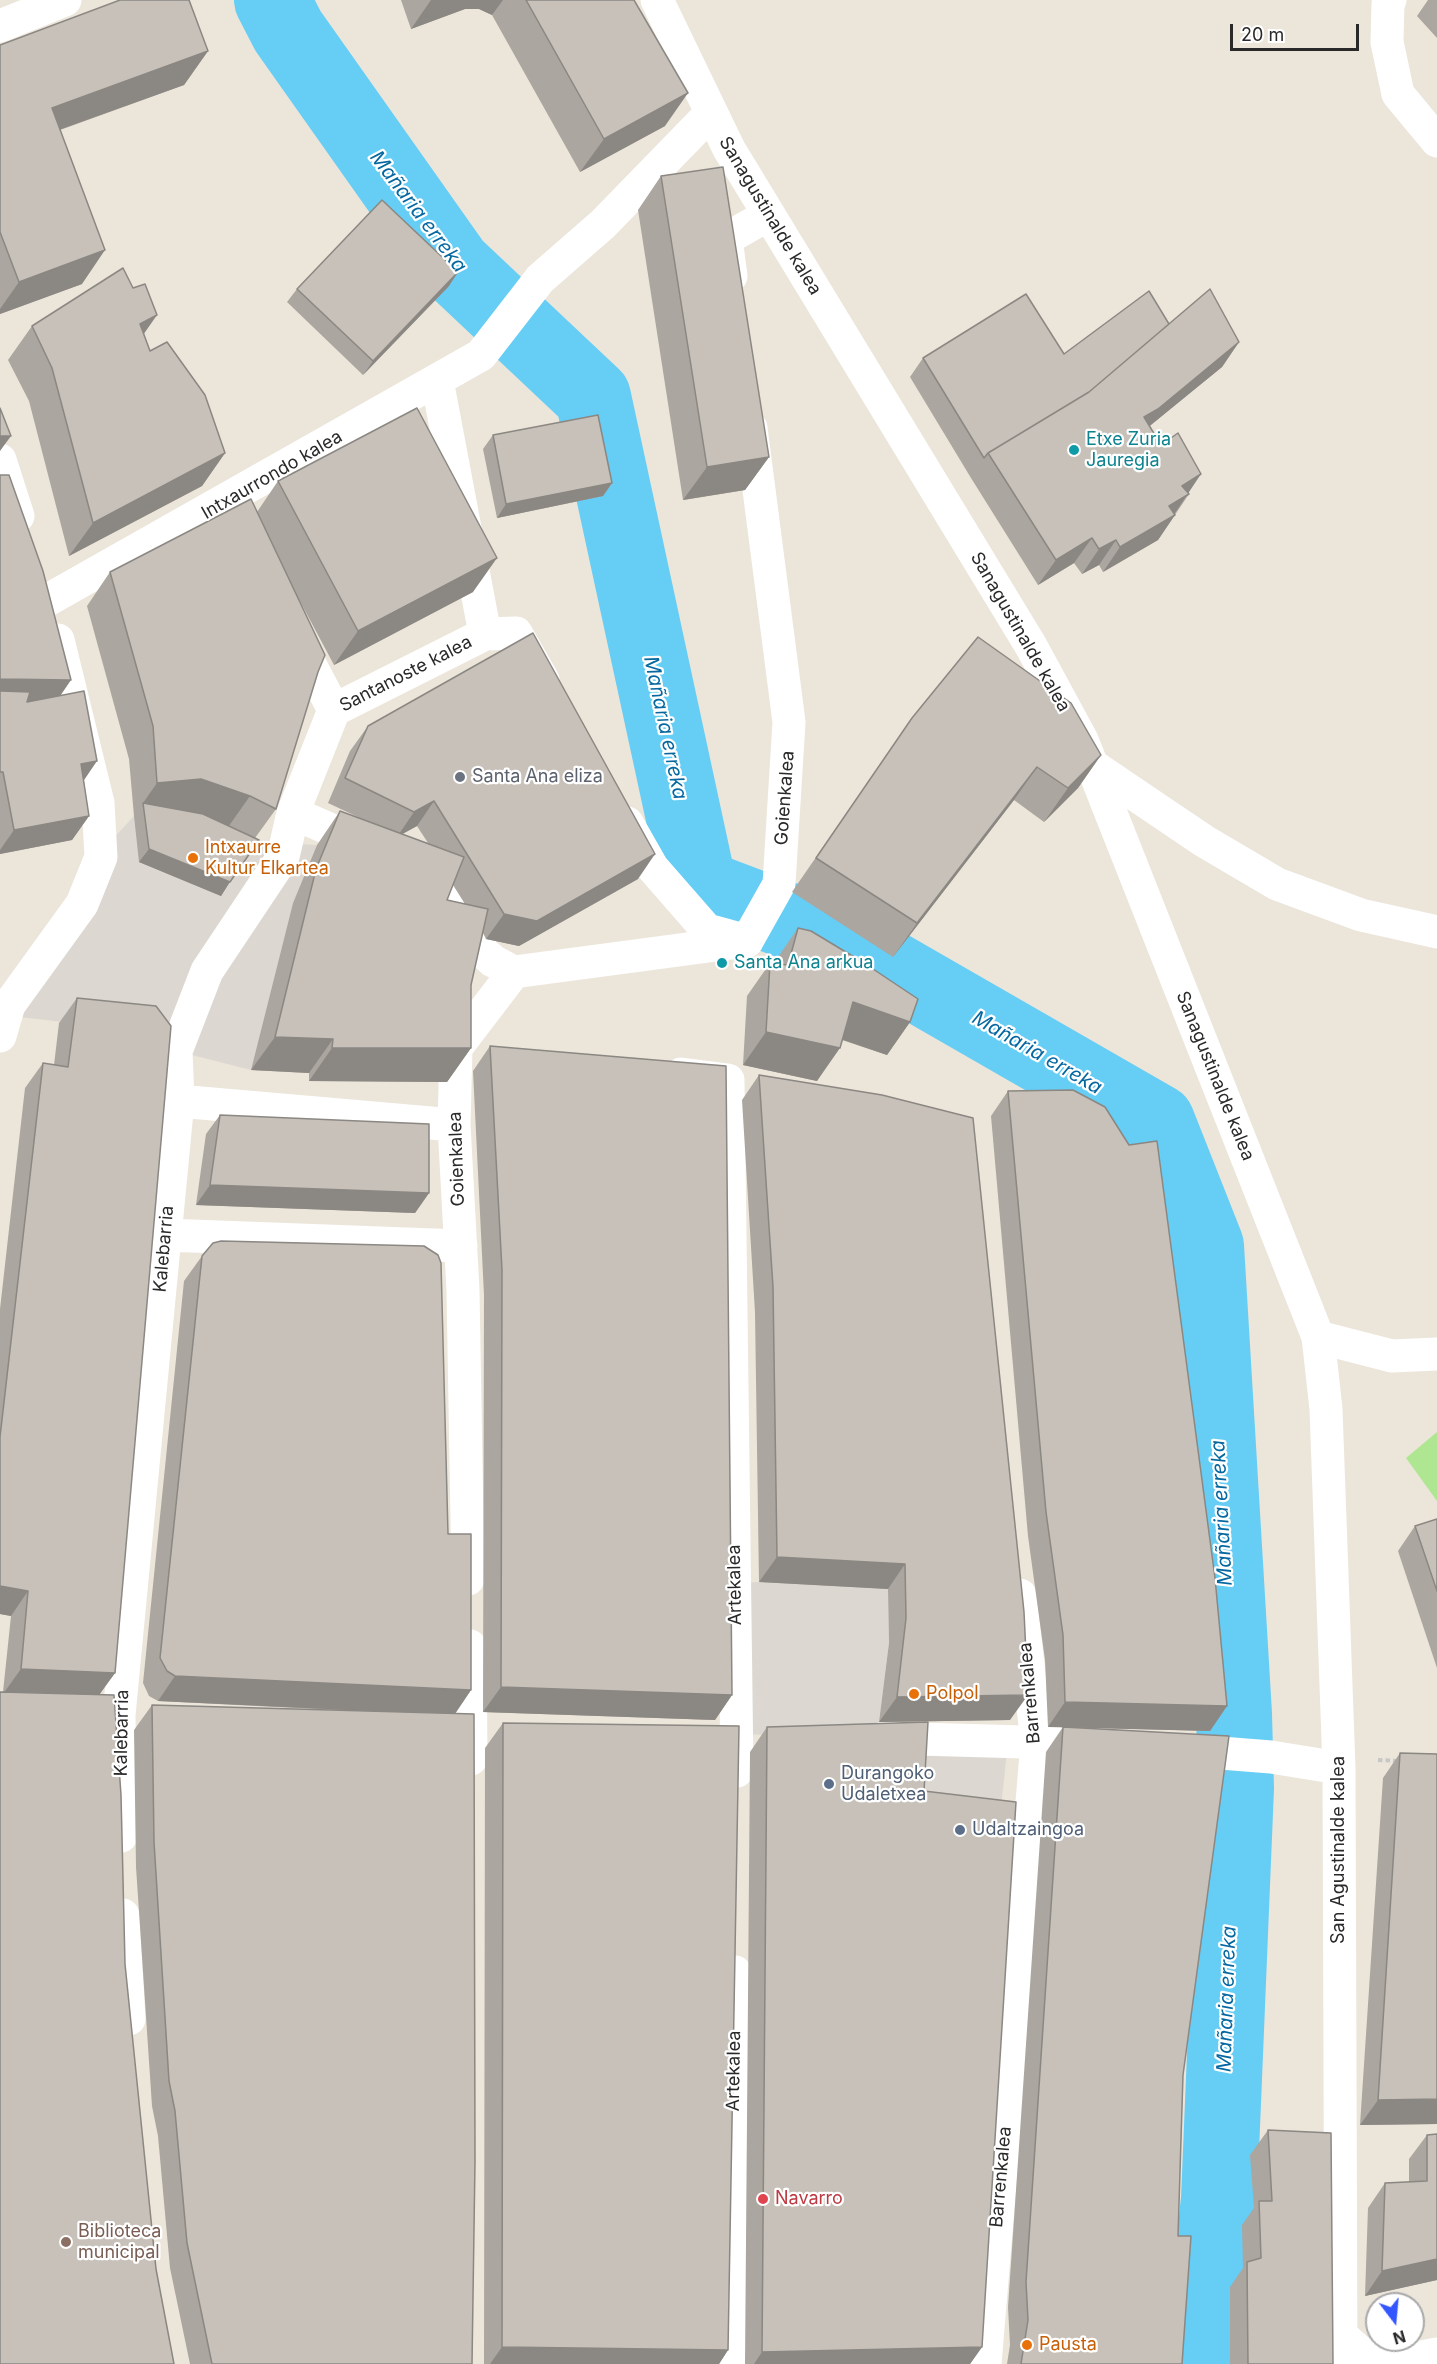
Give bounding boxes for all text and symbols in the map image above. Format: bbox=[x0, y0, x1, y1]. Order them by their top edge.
scale bar bbox=[1233, 12, 1362, 50]
text: 20 m bbox=[1241, 24, 1284, 45]
street label: Sanagustinalde kalea bbox=[714, 133, 826, 299]
water label: Mañaria erreka bbox=[364, 146, 472, 278]
street label: Intxaurrondo kalea bbox=[198, 426, 346, 524]
place label: Etxe Zuria Jauregia bbox=[1086, 429, 1171, 472]
marker: Etxe Zuria Jauregia bbox=[1067, 443, 1081, 457]
street label: Sanagustinalde kalea bbox=[965, 548, 1075, 716]
street label: Santanoste kalea bbox=[336, 631, 476, 717]
water label: Mañaria erreka bbox=[638, 654, 692, 802]
street label: Goienkalea bbox=[771, 750, 799, 846]
place label: Santa Ana eliza bbox=[472, 766, 603, 788]
marker: Santa Ana eliza bbox=[453, 770, 467, 784]
place label: Intxaurre Kultur Elkartea bbox=[205, 837, 329, 880]
marker: Intxaurre Kultur Elkartea bbox=[186, 851, 200, 865]
place label: Santa Ana arkua bbox=[734, 952, 873, 974]
marker: Santa Ana arkua bbox=[715, 956, 729, 970]
street label: Sanagustinalde kalea bbox=[1171, 988, 1259, 1164]
water label: Mañaria erreka bbox=[968, 1006, 1106, 1100]
street label: Goienkalea bbox=[445, 1111, 469, 1207]
street label: Kalebarria bbox=[149, 1205, 179, 1293]
water label: Mañaria erreka bbox=[1206, 1439, 1238, 1587]
street label: Artekalea bbox=[723, 1544, 747, 1626]
street label: Barrenkalea bbox=[1015, 1641, 1045, 1745]
place label: Polpol bbox=[926, 1683, 979, 1705]
marker: Polpol bbox=[907, 1687, 921, 1701]
street label: Kalebarria bbox=[110, 1689, 134, 1777]
street label: San Agustinalde kalea bbox=[1328, 1756, 1350, 1944]
place label: Durangoko Udaletxea bbox=[841, 1763, 934, 1806]
marker: Durangoko Udaletxea bbox=[822, 1777, 836, 1791]
place label: Udaltzaingoa bbox=[972, 1819, 1084, 1841]
marker: Udaltzaingoa bbox=[953, 1823, 967, 1837]
water label: Mañaria erreka bbox=[1212, 1926, 1242, 2072]
street label: Artekalea bbox=[722, 2030, 746, 2112]
street label: Barrenkalea bbox=[986, 2125, 1016, 2229]
place label: Navarro bbox=[775, 2188, 843, 2210]
marker: Navarro bbox=[756, 2192, 770, 2206]
place label: Biblioteca municipal bbox=[78, 2221, 161, 2264]
marker: Biblioteca municipal bbox=[59, 2235, 73, 2249]
north arrow bbox=[1365, 2292, 1425, 2352]
text: N bbox=[1391, 2326, 1408, 2349]
place label: Pausta bbox=[1039, 2334, 1097, 2356]
marker: Pausta bbox=[1020, 2338, 1034, 2352]

